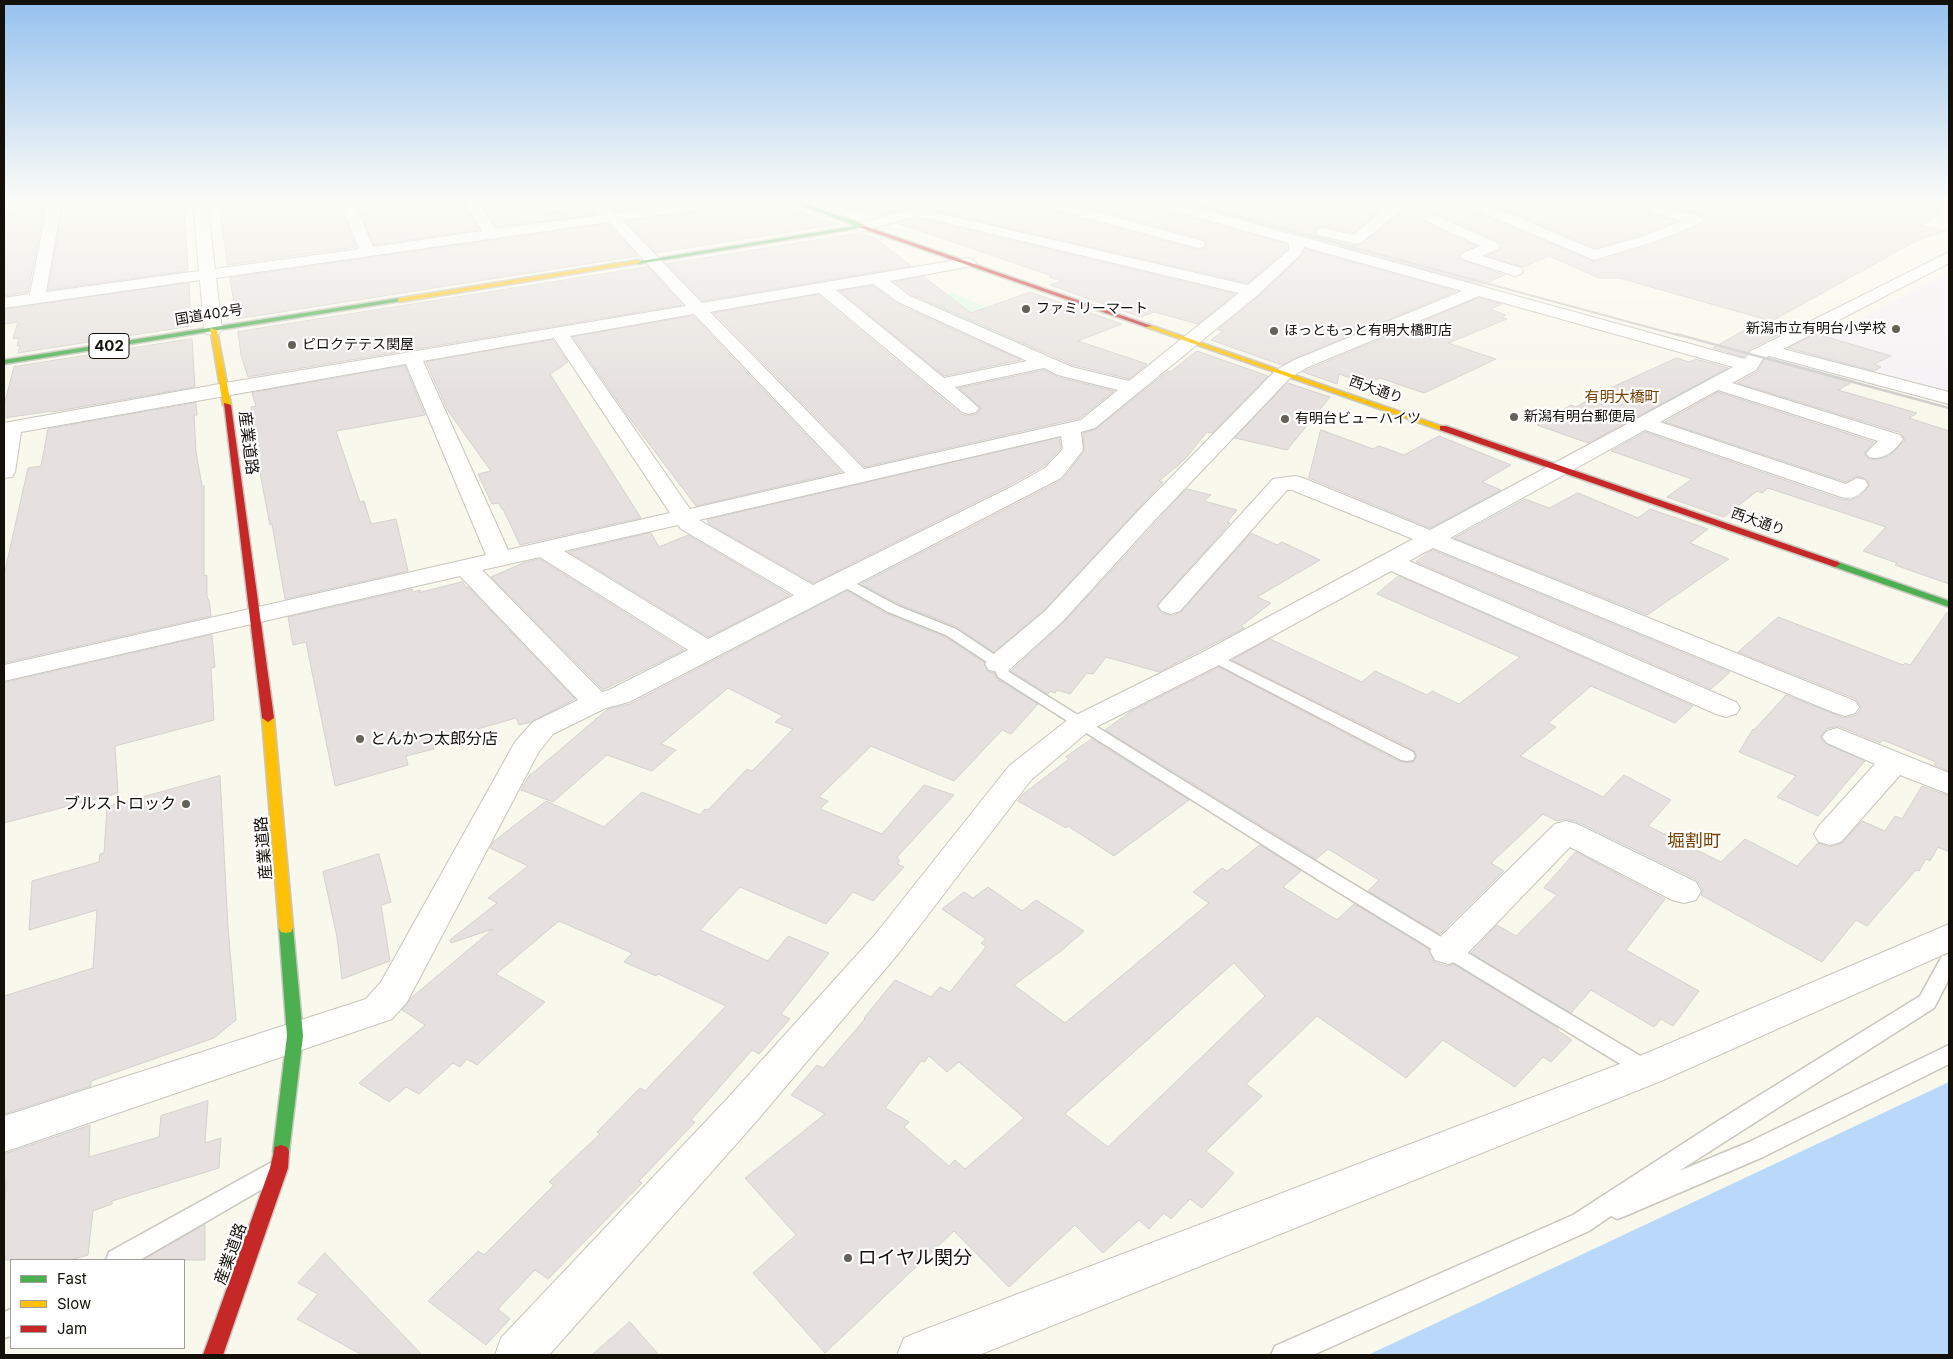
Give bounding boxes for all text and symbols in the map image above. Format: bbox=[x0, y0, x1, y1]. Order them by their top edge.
street label: 国道402号 bbox=[174, 301, 244, 329]
place label: ファミリーマート bbox=[1036, 301, 1148, 317]
marker: ファミリーマート bbox=[1020, 303, 1032, 315]
place label: 新潟市立有明台小学校 bbox=[1746, 321, 1886, 337]
place label: ほっともっと有明大橋町店 bbox=[1284, 323, 1452, 339]
marker: 新潟市立有明台小学校 bbox=[1890, 323, 1902, 335]
marker: ほっともっと有明大橋町店 bbox=[1268, 325, 1280, 337]
road number: 402 bbox=[89, 334, 129, 358]
place label: ピロクテテス関屋 bbox=[302, 337, 414, 353]
marker: ピロクテテス関屋 bbox=[286, 339, 298, 351]
street label: 西大通り bbox=[1347, 373, 1405, 407]
district label: 有明大橋町 bbox=[1585, 388, 1659, 406]
place label: 新潟有明台郵便局 bbox=[1524, 409, 1636, 425]
street label: 産業道路 bbox=[235, 410, 261, 476]
place label: 有明台ビューハイツ bbox=[1295, 411, 1421, 427]
marker: 新潟有明台郵便局 bbox=[1508, 411, 1520, 423]
marker: 有明台ビューハイツ bbox=[1279, 413, 1291, 425]
street label: 西大通り bbox=[1729, 505, 1787, 539]
place label: とんかつ太郎分店 bbox=[370, 729, 498, 749]
marker: とんかつ太郎分店 bbox=[354, 733, 366, 745]
place label: ブルストロック bbox=[64, 794, 176, 814]
marker: ブルストロック bbox=[180, 798, 192, 810]
street label: 産業道路 bbox=[252, 815, 276, 881]
district label: 堀割町 bbox=[1667, 831, 1721, 853]
street label: 産業道路 bbox=[211, 1221, 251, 1287]
place label: ロイヤル関分 bbox=[858, 1247, 972, 1269]
marker: ロイヤル関分 bbox=[842, 1252, 854, 1264]
legend bbox=[10, 1259, 185, 1349]
text: Fast bbox=[57, 1269, 87, 1288]
text: Slow bbox=[57, 1294, 91, 1313]
text: Jam bbox=[57, 1319, 87, 1338]

